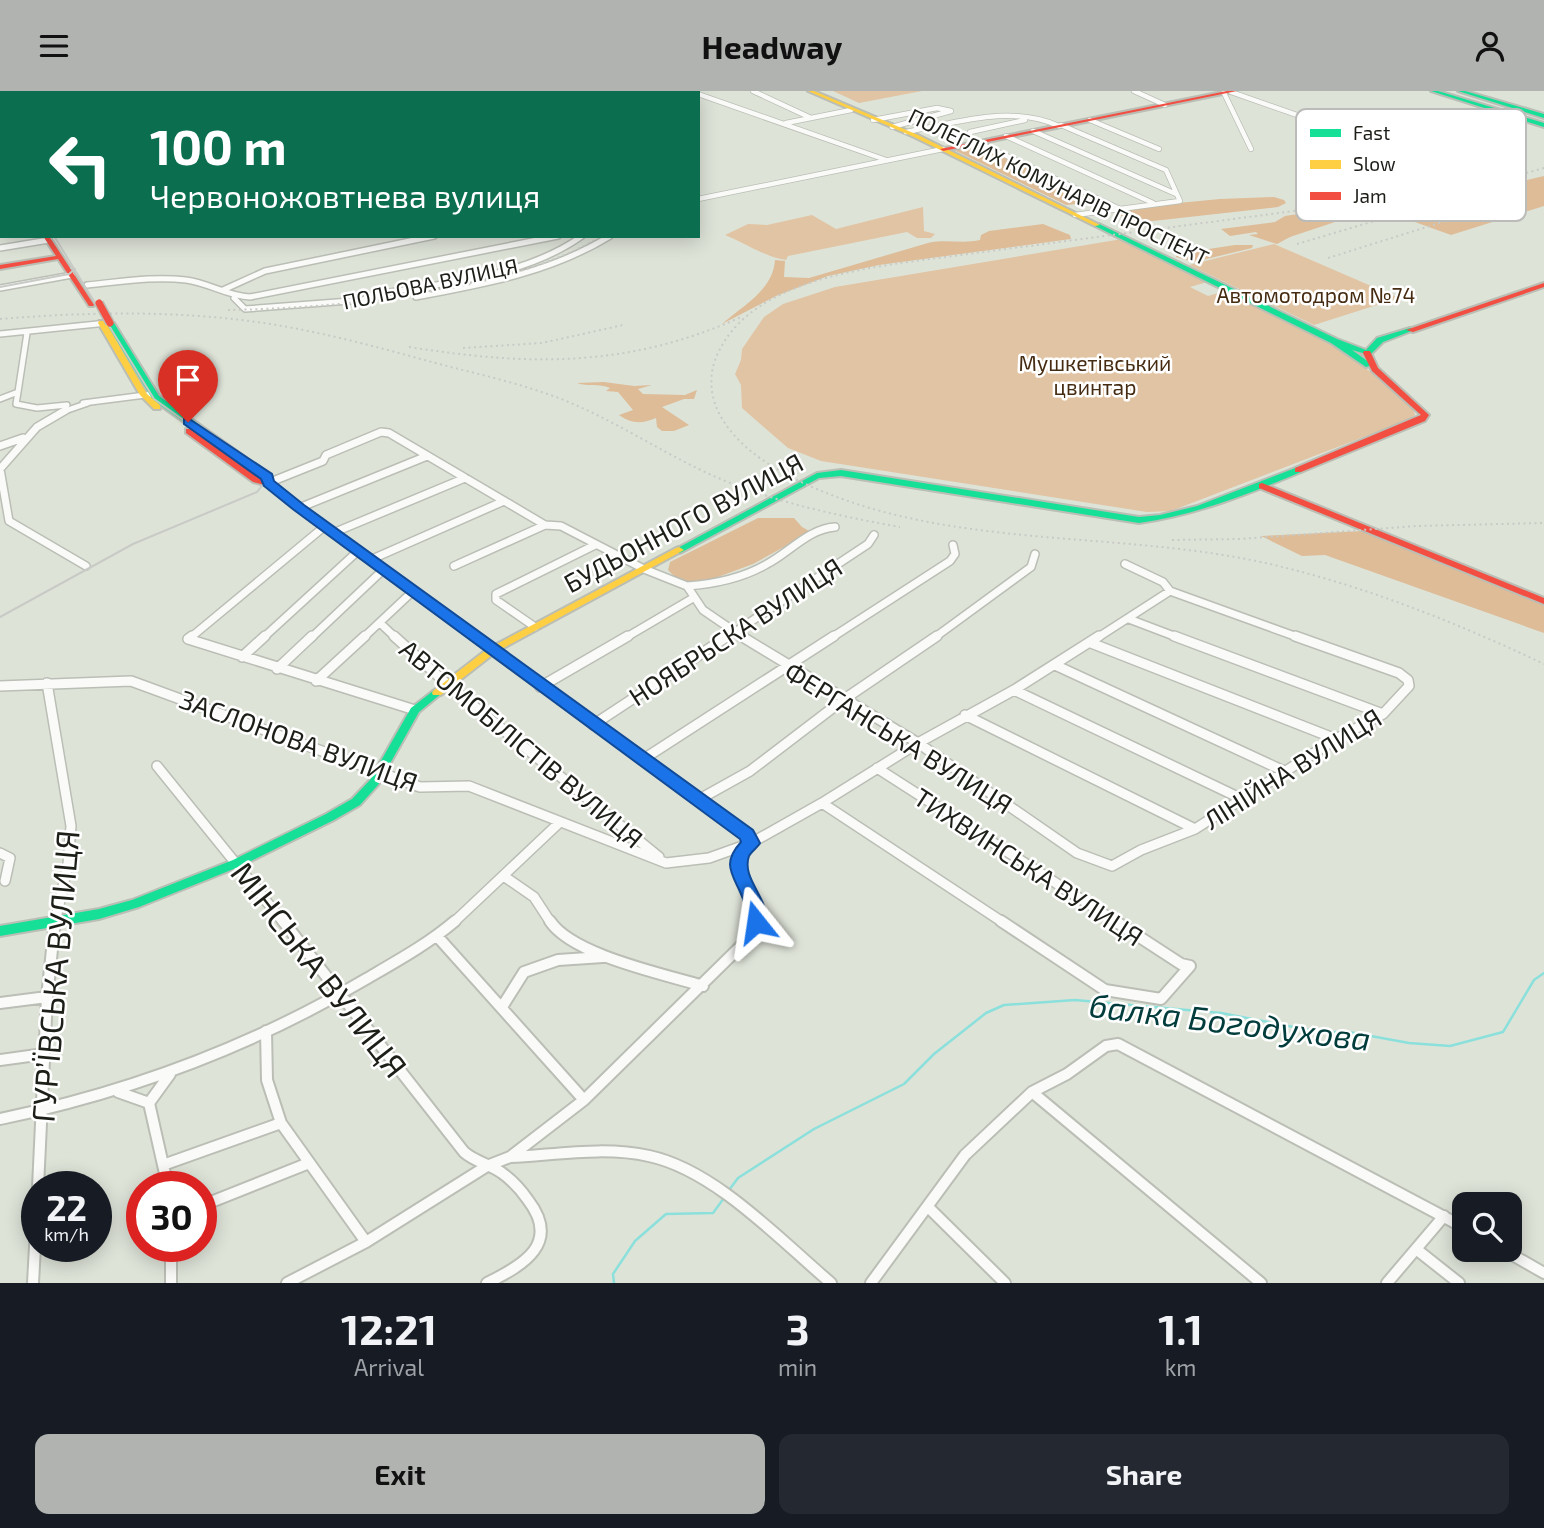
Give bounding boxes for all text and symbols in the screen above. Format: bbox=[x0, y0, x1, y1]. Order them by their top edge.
icon: menu bbox=[35, 27, 73, 65]
text: Headway bbox=[702, 27, 842, 65]
icon: person bbox=[1471, 27, 1509, 65]
street label: ПОЛЕГЛИХ КОМУНАРІВ ПРОСПЕКТ bbox=[905, 102, 1213, 270]
legend bbox=[1296, 109, 1526, 221]
text: 100 m bbox=[150, 116, 287, 175]
icon: left bbox=[35, 119, 126, 210]
text: Fast bbox=[1353, 121, 1390, 144]
text: Slow bbox=[1353, 152, 1396, 175]
text: Червоножовтнева вулиця bbox=[150, 176, 540, 214]
text: Jam bbox=[1353, 184, 1387, 207]
street label: ПОЛЬОВА ВУЛИЦЯ bbox=[340, 252, 520, 314]
park label: Автомотодром №74 bbox=[1216, 282, 1416, 307]
pin bbox=[158, 350, 218, 422]
park label: Мушкетівський цвинтар bbox=[1019, 350, 1171, 399]
icon: arrive bbox=[169, 361, 207, 399]
street label: БУДЬОННОГО ВУЛИЦЯ bbox=[558, 446, 808, 598]
street label: НОЯБРЬСКА ВУЛИЦЯ bbox=[623, 551, 847, 711]
street label: АВТОМОБІЛІСТІВ ВУЛИЦЯ bbox=[394, 632, 650, 854]
street label: ФЕРГАНСЬКА ВУЛИЦЯ bbox=[780, 654, 1018, 820]
street label: ЗАСЛОНОВА ВУЛИЦЯ bbox=[176, 683, 422, 797]
street label: ЛІНІЙНА ВУЛИЦЯ bbox=[1197, 701, 1387, 835]
street label: ТИХВИНСЬКА ВУЛИЦЯ bbox=[909, 780, 1149, 952]
street label: ГУР’ЇВСЬКА ВУЛИЦЯ bbox=[22, 828, 86, 1124]
street label: МІНСЬКА ВУЛИЦЯ bbox=[224, 854, 416, 1084]
position arrow bbox=[719, 885, 793, 959]
water label: балка Богодухова bbox=[1087, 984, 1373, 1058]
speed limit sign: 30 bbox=[126, 1171, 217, 1262]
text: 22 bbox=[46, 1186, 87, 1228]
map controls bbox=[1452, 1192, 1522, 1262]
button: search bbox=[1452, 1192, 1522, 1262]
text: km/h bbox=[44, 1223, 89, 1245]
text: 12:21 bbox=[341, 1303, 437, 1353]
text: 3 bbox=[786, 1303, 809, 1353]
text: 1.1 bbox=[1158, 1303, 1203, 1353]
text: Arrival bbox=[354, 1353, 424, 1381]
text: min bbox=[778, 1353, 817, 1381]
text: km bbox=[1165, 1353, 1196, 1381]
button: Exit bbox=[35, 1434, 765, 1514]
button: Share bbox=[779, 1434, 1509, 1514]

